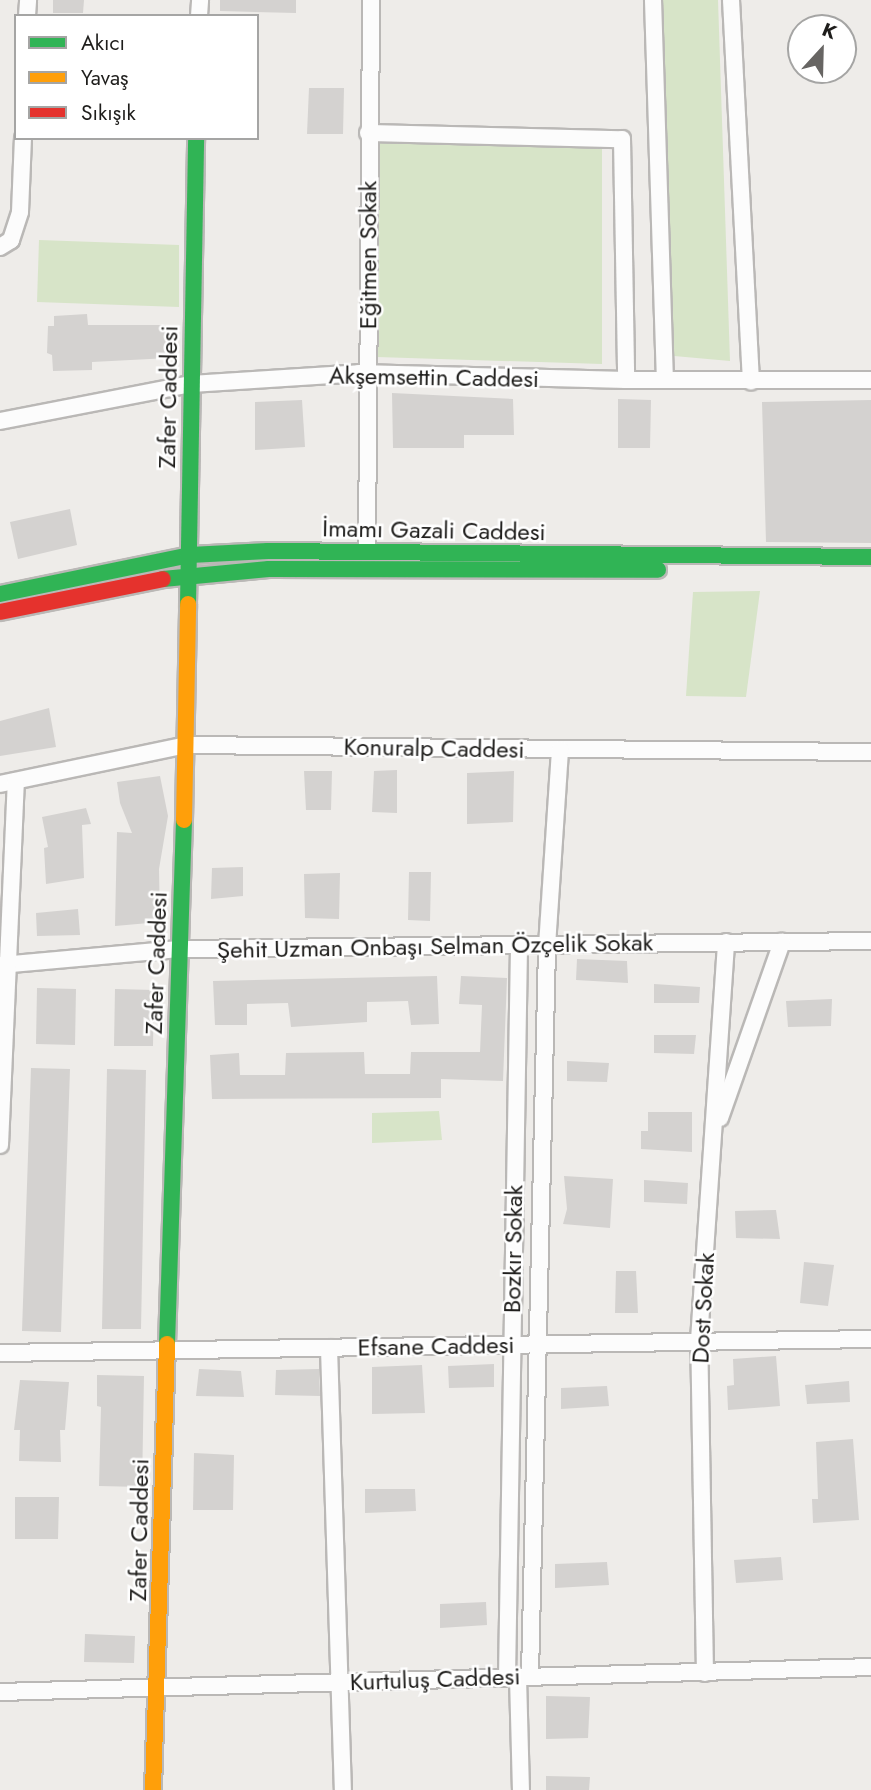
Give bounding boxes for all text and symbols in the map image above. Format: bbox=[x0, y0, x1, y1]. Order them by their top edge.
legend bbox=[14, 14, 259, 140]
north arrow bbox=[787, 14, 857, 84]
text: K bbox=[818, 16, 841, 46]
text: Akıcı bbox=[81, 28, 125, 58]
text: Yavaş bbox=[81, 63, 128, 93]
text: Sıkışık bbox=[81, 98, 136, 128]
street label: Eğitmen Sokak bbox=[354, 181, 382, 329]
street label: Zafer Caddesi bbox=[152, 325, 184, 469]
street label: Akşemsettin Caddesi bbox=[329, 361, 539, 393]
street label: İmamı Gazali Caddesi bbox=[322, 514, 546, 546]
street label: Konuralp Caddesi bbox=[343, 732, 525, 764]
street label: Zafer Caddesi bbox=[139, 891, 173, 1035]
street label: Şehit Uzman Onbaşı Selman Özçelik Sokak bbox=[217, 928, 653, 964]
street label: Bozkır Sokak bbox=[497, 1185, 529, 1313]
street label: Dost Sokak bbox=[686, 1252, 720, 1364]
street label: Efsane Caddesi bbox=[357, 1330, 515, 1362]
street label: Zafer Caddesi bbox=[123, 1458, 155, 1602]
street label: Kurtuluş Caddesi bbox=[349, 1662, 521, 1696]

